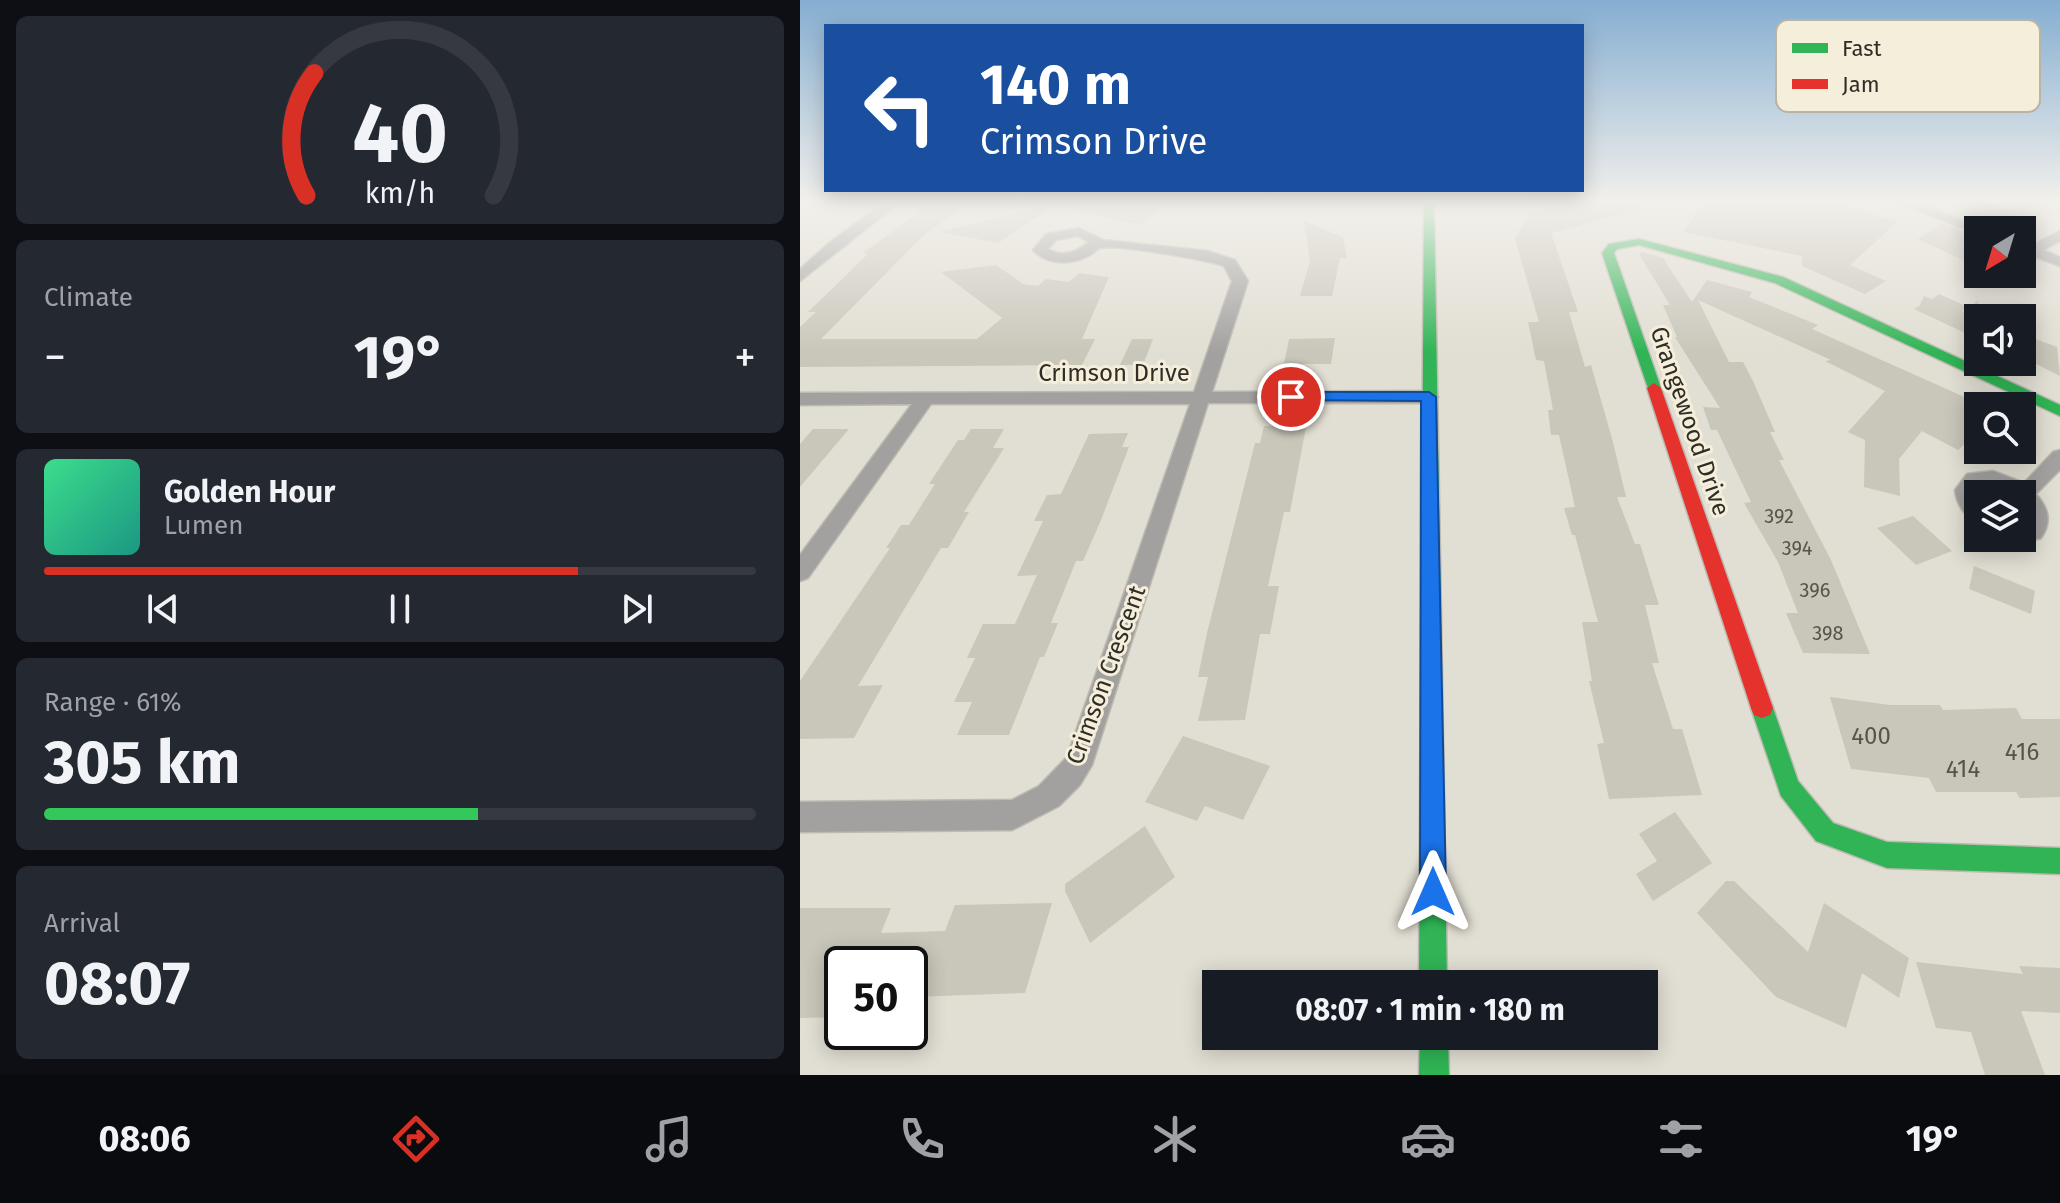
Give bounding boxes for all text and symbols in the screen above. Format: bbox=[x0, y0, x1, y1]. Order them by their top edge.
legend bbox=[1776, 20, 2040, 112]
text: Fast bbox=[1842, 35, 1882, 62]
text: 140 m bbox=[980, 52, 1131, 119]
icon: left bbox=[848, 56, 952, 160]
text: Jam bbox=[1842, 71, 1880, 98]
text: 40 bbox=[352, 84, 448, 184]
text: Crimson Drive bbox=[980, 120, 1207, 164]
text: km/h bbox=[365, 176, 435, 211]
north arrow bbox=[1964, 216, 2036, 288]
map controls bbox=[1964, 216, 2036, 552]
text: Climate bbox=[44, 282, 133, 313]
button: sound bbox=[1964, 304, 2036, 376]
text: 19° bbox=[354, 322, 446, 394]
street label: Grangewood Drive bbox=[1645, 323, 1735, 519]
text: − bbox=[44, 331, 66, 384]
text: + bbox=[734, 331, 756, 384]
street label: Crimson Drive bbox=[1038, 359, 1190, 387]
pin bbox=[1257, 363, 1325, 431]
icon: arrive bbox=[1269, 375, 1313, 419]
button: search bbox=[1964, 392, 2036, 464]
text: Golden Hour bbox=[164, 474, 335, 510]
button: layers bbox=[1964, 480, 2036, 552]
house number: 392 bbox=[1764, 504, 1794, 528]
text: Lumen bbox=[164, 510, 243, 541]
house number: 394 bbox=[1782, 536, 1813, 560]
house number: 396 bbox=[1800, 578, 1830, 602]
street label: Crimson Crescent bbox=[1061, 582, 1151, 768]
icon: previous bbox=[141, 587, 185, 631]
icon: pause bbox=[378, 587, 422, 631]
icon: next bbox=[615, 587, 659, 631]
house number: 398 bbox=[1812, 621, 1844, 645]
text: Range · 61% bbox=[44, 687, 181, 718]
house number: 400 bbox=[1851, 722, 1891, 750]
text: 305 km bbox=[44, 727, 241, 799]
house number: 416 bbox=[2005, 738, 2039, 766]
house number: 414 bbox=[1946, 755, 1980, 783]
position arrow bbox=[1391, 850, 1475, 934]
text: Arrival bbox=[44, 908, 120, 939]
speed limit sign: 50 bbox=[824, 946, 928, 1050]
text: 08:07 bbox=[44, 948, 190, 1020]
text: 08:07 · 1 min · 180 m bbox=[1295, 992, 1565, 1028]
icon: directions bbox=[388, 1111, 444, 1167]
icon: music bbox=[641, 1111, 697, 1167]
icon: phone bbox=[894, 1111, 950, 1167]
icon: climate bbox=[1147, 1111, 1203, 1167]
icon: car bbox=[1400, 1111, 1456, 1167]
icon: filters bbox=[1653, 1111, 1709, 1167]
text: 08:06 bbox=[99, 1117, 191, 1161]
text: 19° bbox=[1906, 1117, 1961, 1161]

